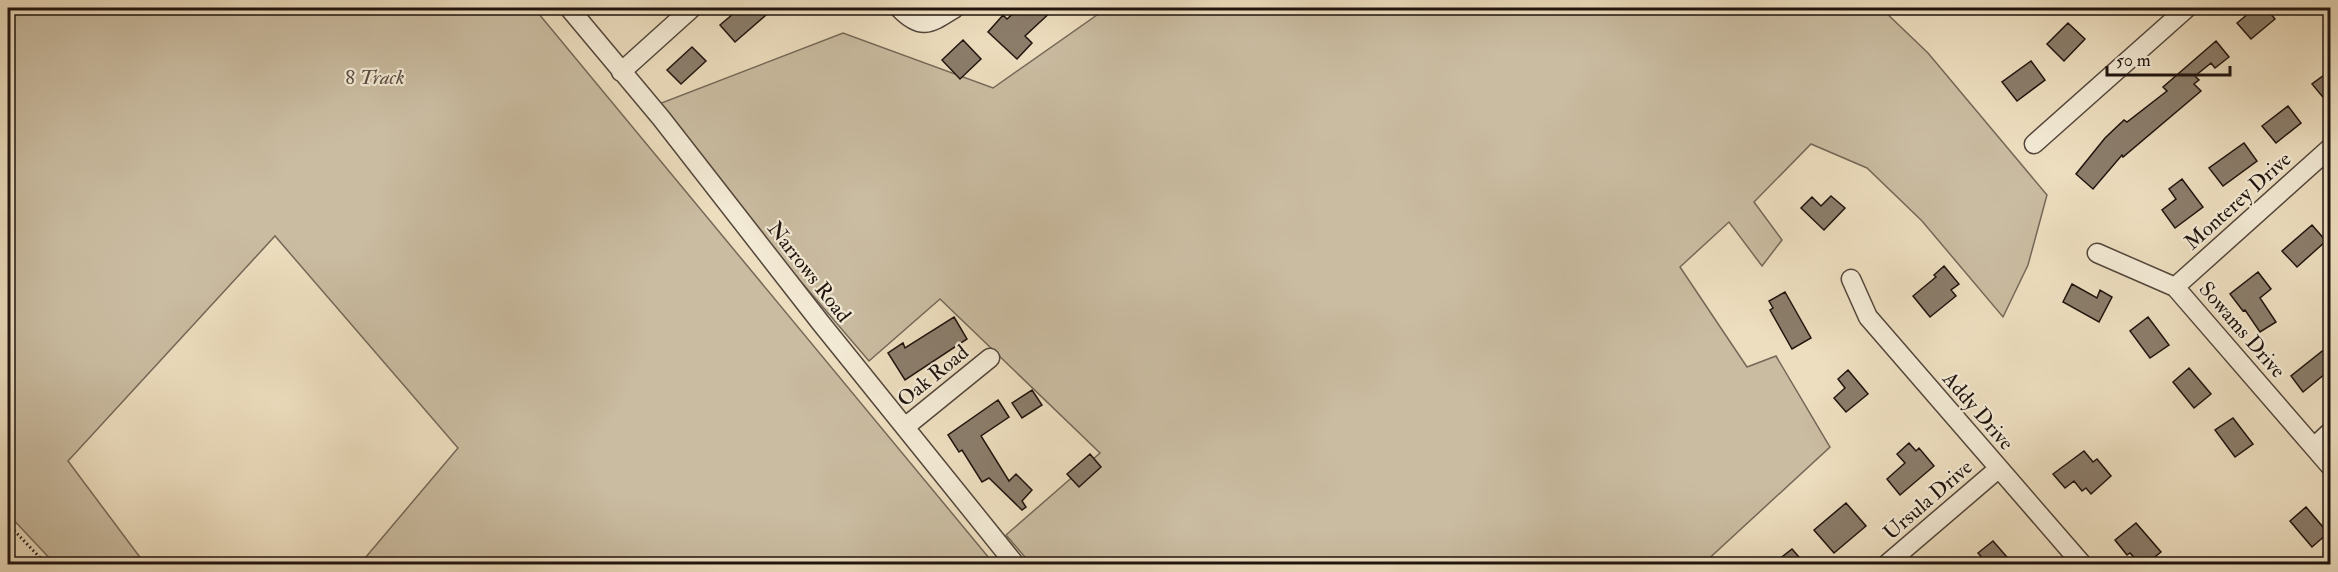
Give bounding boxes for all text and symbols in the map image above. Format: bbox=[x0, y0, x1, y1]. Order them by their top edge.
scale bar bbox=[2107, 39, 2230, 77]
text: 50 m bbox=[2116, 49, 2151, 72]
park label: 8 Track bbox=[345, 64, 405, 91]
street label: Monterey Drive bbox=[2179, 146, 2297, 256]
street label: Narrows Road bbox=[761, 216, 857, 328]
street label: Sowams Drive bbox=[2193, 276, 2291, 384]
street label: Oak Road bbox=[892, 339, 975, 413]
street label: Addy Drive bbox=[1936, 365, 2020, 456]
street label: Ursula Drive bbox=[1878, 454, 1978, 546]

